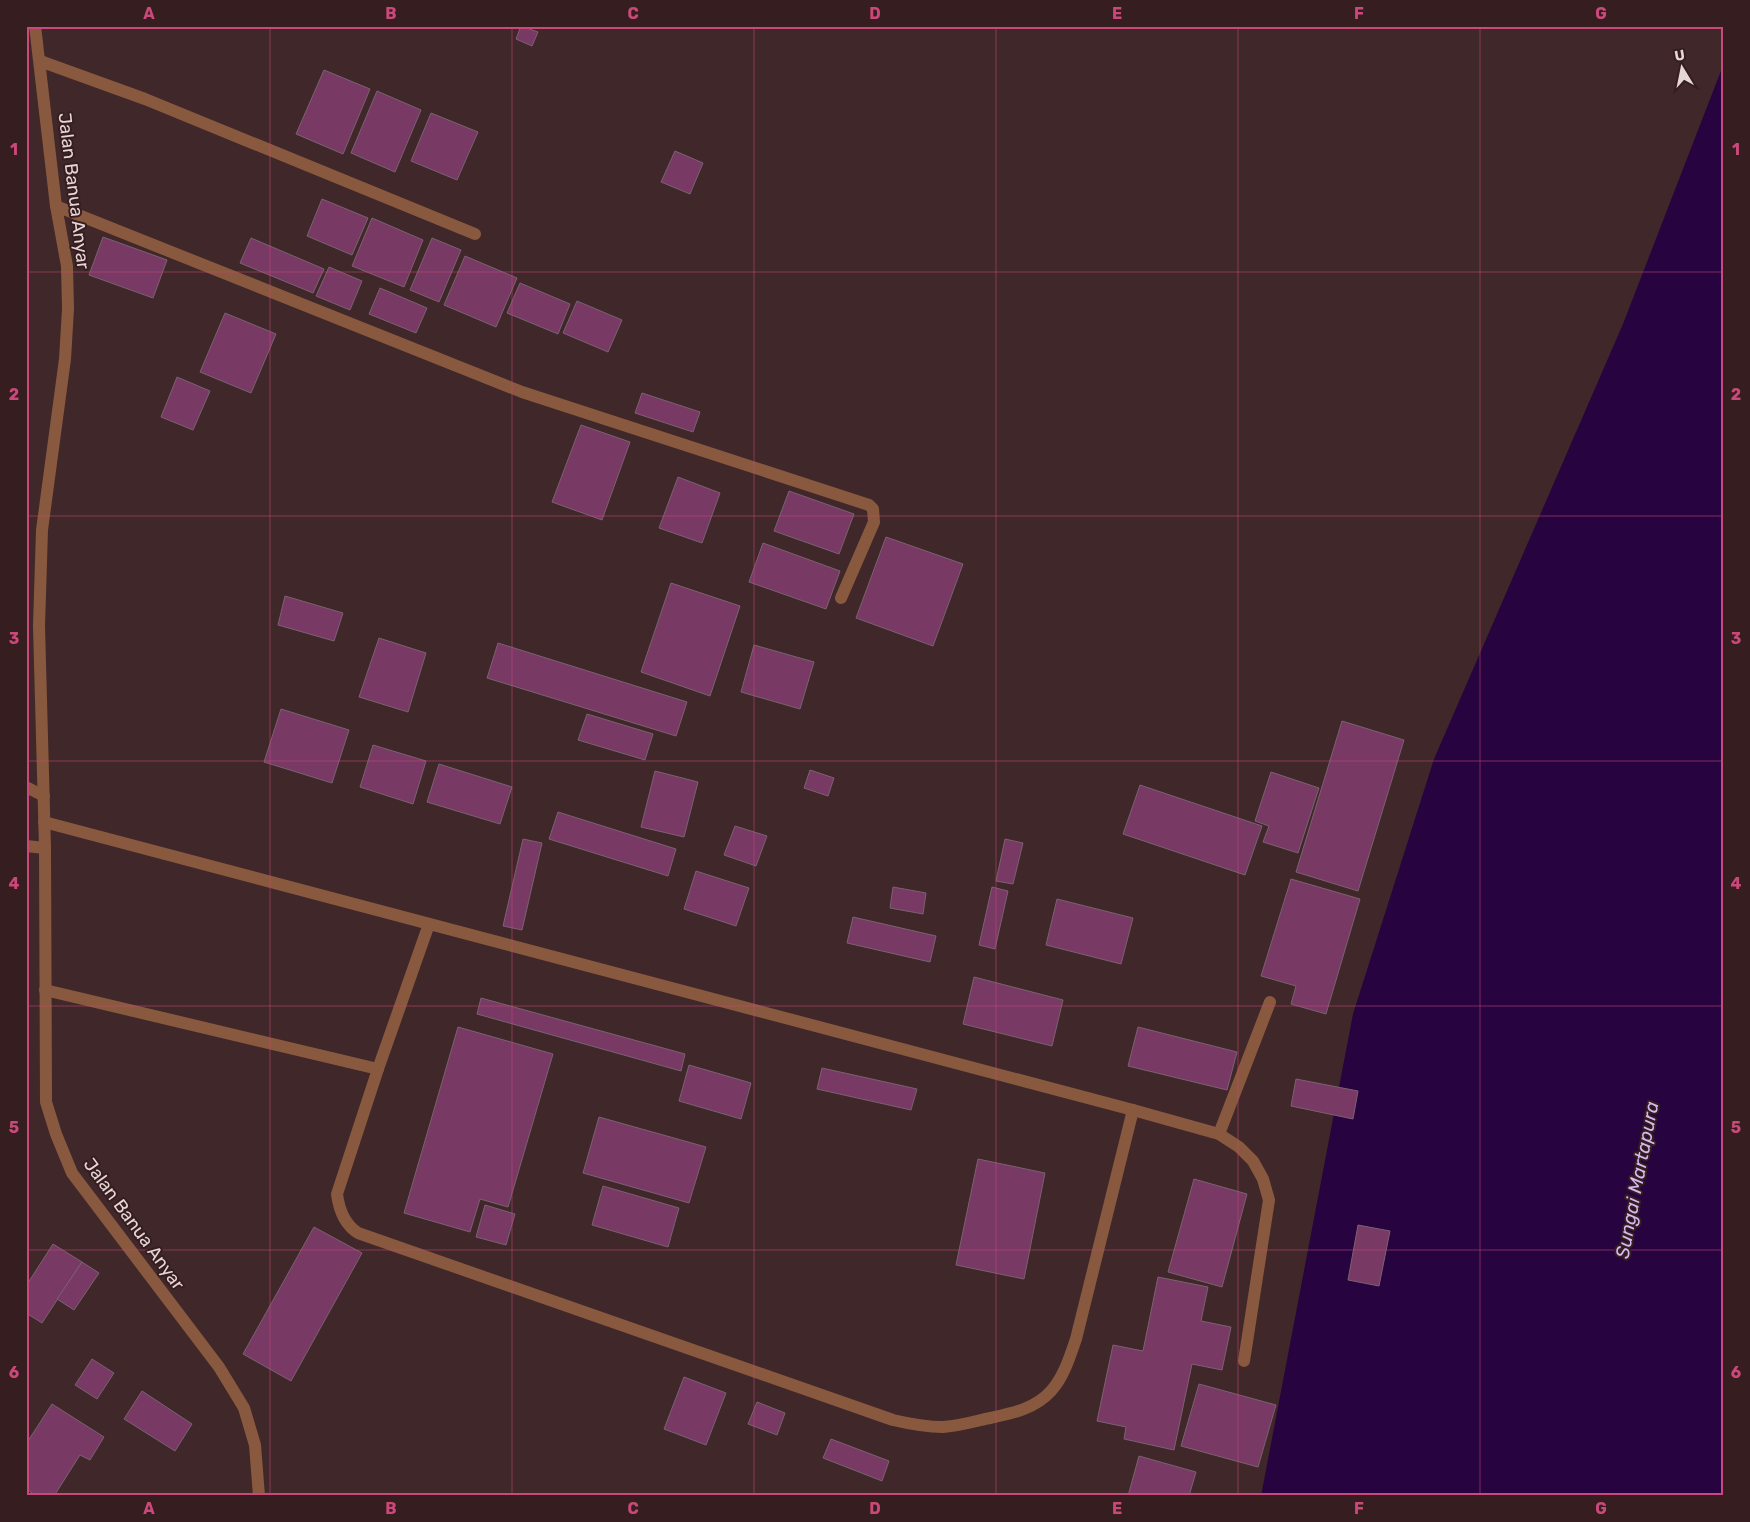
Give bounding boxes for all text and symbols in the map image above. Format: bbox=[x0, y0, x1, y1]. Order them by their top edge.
text: A bbox=[143, 4, 155, 23]
text: B bbox=[385, 4, 397, 23]
text: C bbox=[627, 4, 639, 23]
text: D bbox=[869, 4, 881, 23]
text: E bbox=[1112, 4, 1122, 23]
text: F bbox=[1354, 4, 1364, 23]
text: G bbox=[1595, 4, 1607, 23]
north arrow bbox=[1658, 42, 1708, 92]
text: U bbox=[1673, 46, 1686, 65]
street label: Jalan Banua Anyar bbox=[53, 111, 95, 271]
text: 1 bbox=[10, 140, 18, 159]
text: 1 bbox=[1732, 140, 1740, 159]
text: 2 bbox=[9, 385, 19, 404]
text: 2 bbox=[1731, 385, 1741, 404]
text: 3 bbox=[9, 629, 19, 648]
text: 3 bbox=[1731, 629, 1741, 648]
text: 4 bbox=[9, 874, 20, 893]
text: 4 bbox=[1731, 874, 1742, 893]
water label: Sungai Martapura bbox=[1610, 1099, 1664, 1261]
text: 5 bbox=[9, 1118, 19, 1137]
text: 5 bbox=[1731, 1118, 1741, 1137]
street label: Jalan Banua Anyar bbox=[79, 1154, 189, 1294]
text: 6 bbox=[9, 1363, 19, 1382]
text: 6 bbox=[1731, 1363, 1741, 1382]
text: A bbox=[143, 1499, 155, 1518]
text: B bbox=[385, 1499, 397, 1518]
text: C bbox=[627, 1499, 639, 1518]
text: D bbox=[869, 1499, 881, 1518]
text: E bbox=[1112, 1499, 1122, 1518]
text: F bbox=[1354, 1499, 1364, 1518]
text: G bbox=[1595, 1499, 1607, 1518]

